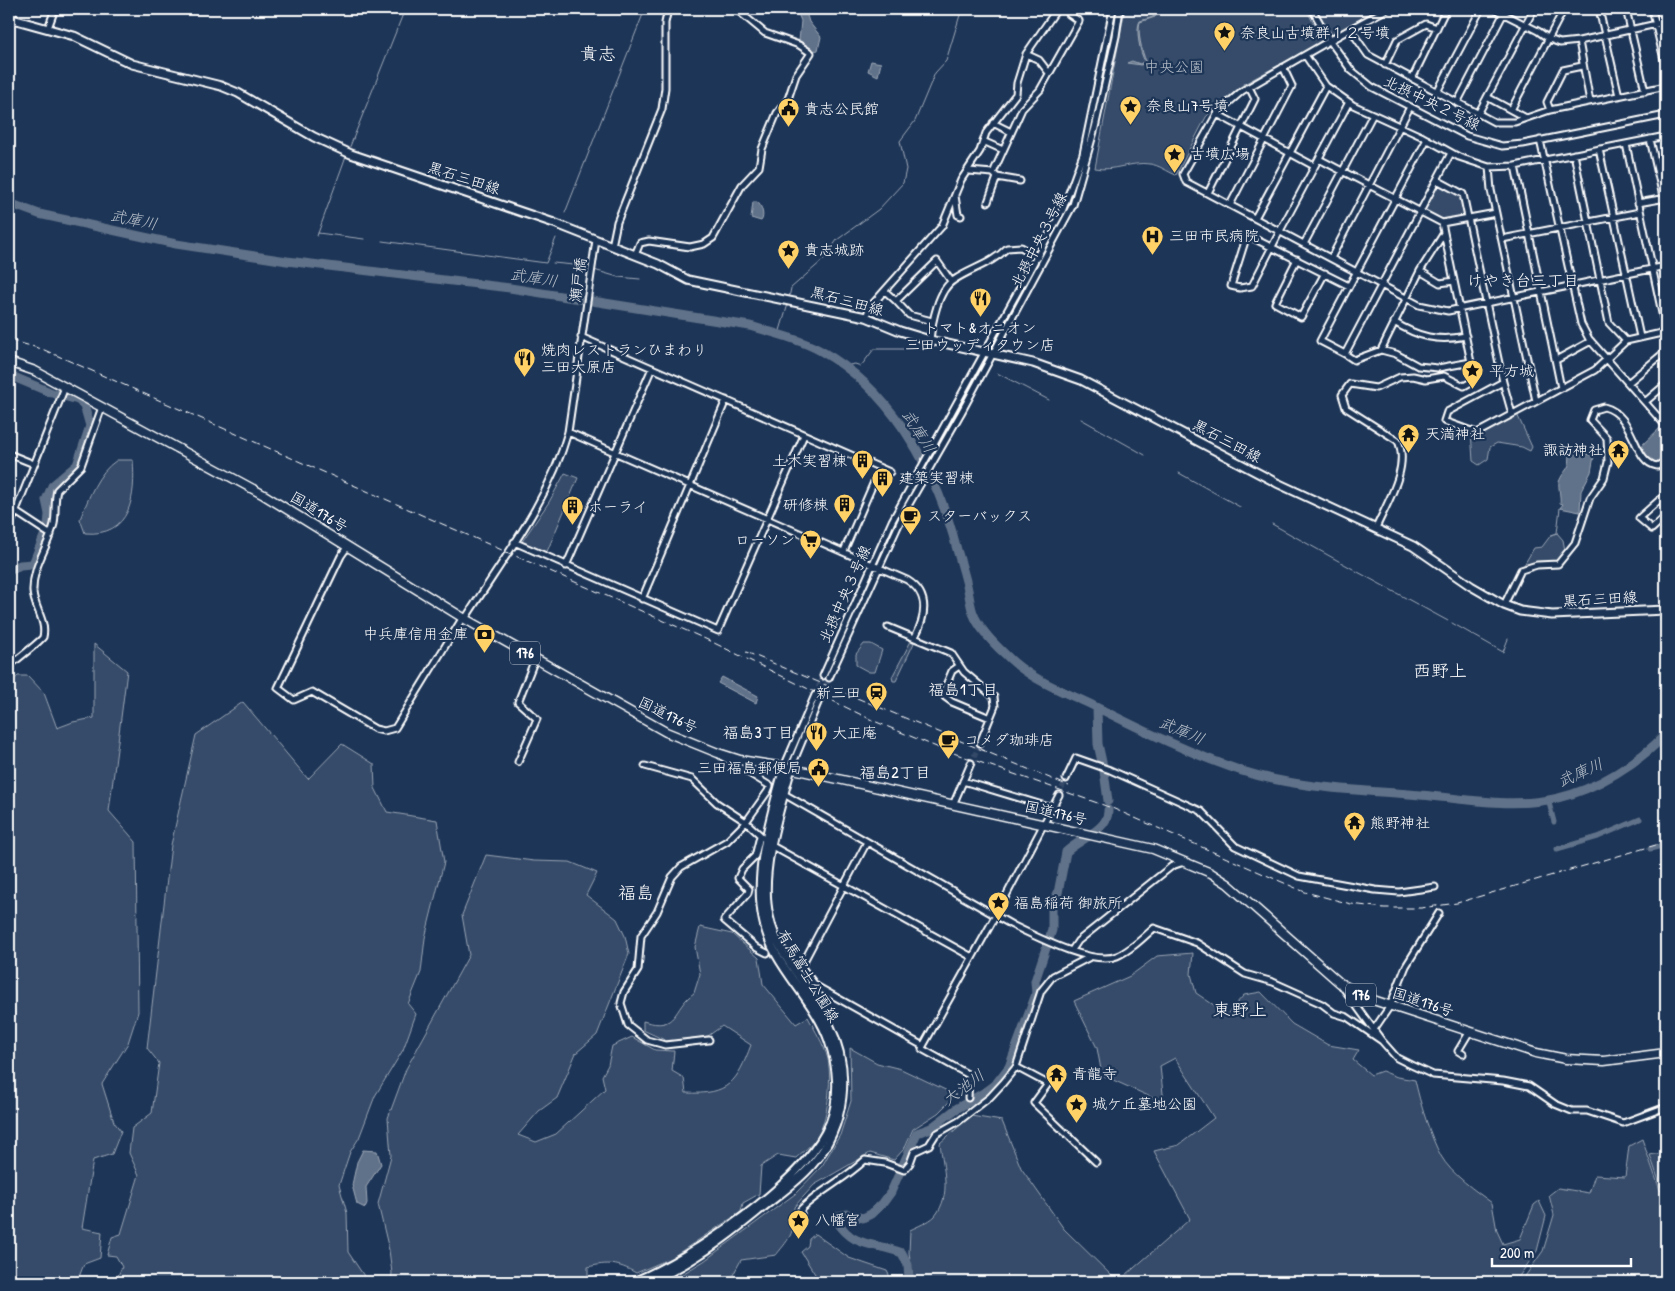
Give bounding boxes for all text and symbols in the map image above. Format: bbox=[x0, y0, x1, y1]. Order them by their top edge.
place icon: 奈良山古墳群１２号墳 bbox=[1212, 21, 1236, 52]
place label: 奈良山古墳群１２号墳 bbox=[1240, 22, 1390, 43]
district label: 貴志 bbox=[580, 41, 616, 66]
park label: 中央公園 bbox=[1144, 56, 1204, 77]
street label: 北摂中央２号線 bbox=[1380, 70, 1484, 135]
place icon: 奈良山7号墳 bbox=[1118, 94, 1142, 125]
place label: 奈良山7号墳 bbox=[1146, 95, 1228, 116]
public building icon: 貴志公民館 bbox=[776, 97, 800, 128]
place label: 貴志公民館 bbox=[804, 98, 879, 119]
place icon: 古墳広場 bbox=[1162, 142, 1186, 173]
place label: 古墳広場 bbox=[1190, 143, 1250, 164]
street label: 黒石三田線 bbox=[425, 156, 503, 199]
street label: 北摂中央３号線 bbox=[1005, 188, 1072, 291]
water label: 武庫川 bbox=[108, 203, 160, 235]
hospital icon: 三田市民病院 bbox=[1141, 224, 1165, 255]
place label: 三田市民病院 bbox=[1169, 225, 1259, 246]
place icon: 貴志城跡 bbox=[776, 238, 800, 269]
place label: 貴志城跡 bbox=[804, 239, 864, 260]
street label: 瀬戸橋 bbox=[564, 256, 591, 304]
water label: 武庫川 bbox=[509, 262, 559, 292]
district label: けやき台三丁目 bbox=[1467, 269, 1579, 291]
street label: 黒石三田線 bbox=[808, 281, 886, 320]
restaurant icon: トマト&オニオン 三田ウッディタウン店 bbox=[968, 287, 992, 318]
place label: トマト&オニオン 三田ウッディタウン店 bbox=[905, 317, 1055, 355]
place label: 焼肉レストランひまわり 三田大原店 bbox=[541, 339, 707, 377]
restaurant icon: 焼肉レストランひまわり 三田大原店 bbox=[513, 347, 537, 378]
place icon: 平方城 bbox=[1461, 359, 1485, 390]
place label: 平方城 bbox=[1489, 360, 1534, 381]
water label: 武庫川 bbox=[897, 405, 941, 457]
street label: 黒石三田線 bbox=[1189, 414, 1265, 467]
temple icon: 天満神社 bbox=[1397, 422, 1421, 453]
place label: 天満神社 bbox=[1425, 423, 1485, 444]
temple icon: 諏訪神社 bbox=[1607, 438, 1631, 469]
place label: 諏訪神社 bbox=[1543, 439, 1603, 460]
building icon: 土木実習棟 bbox=[851, 449, 875, 480]
place label: 土木実習棟 bbox=[772, 450, 847, 471]
building icon: 建築実習棟 bbox=[871, 466, 895, 497]
place label: 建築実習棟 bbox=[899, 467, 974, 488]
street label: 国道176号 bbox=[286, 486, 352, 537]
building icon: 研修棟 bbox=[832, 493, 856, 524]
place label: 研修棟 bbox=[783, 494, 828, 515]
building icon: ホーライ bbox=[560, 495, 584, 526]
place label: ホーライ bbox=[588, 496, 647, 517]
cafe icon: スターバックス bbox=[899, 504, 923, 535]
place label: スターバックス bbox=[927, 505, 1032, 526]
supermarket icon: ローソン bbox=[799, 528, 823, 559]
place label: ローソン bbox=[735, 529, 795, 550]
street label: 北摂中央３号線 bbox=[814, 542, 875, 646]
street label: 黒石三田線 bbox=[1562, 586, 1638, 611]
bank icon: 中兵庫信用金庫 bbox=[472, 622, 496, 653]
place label: 中兵庫信用金庫 bbox=[363, 623, 468, 644]
road number: 176 bbox=[510, 641, 540, 664]
district label: 西野上 bbox=[1413, 658, 1467, 683]
district label: 福島1丁目 bbox=[928, 678, 998, 700]
station icon: 新三田 bbox=[865, 681, 889, 712]
place label: 新三田 bbox=[816, 682, 861, 703]
street label: 国道176号 bbox=[635, 691, 702, 738]
water label: 武庫川 bbox=[1156, 710, 1208, 750]
district label: 福島3丁目 bbox=[722, 721, 794, 743]
restaurant icon: 大正庵 bbox=[804, 721, 828, 752]
place label: 大正庵 bbox=[832, 722, 877, 743]
cafe icon: コメダ珈琲店 bbox=[936, 728, 960, 759]
place label: コメダ珈琲店 bbox=[964, 729, 1054, 750]
water label: 武庫川 bbox=[1554, 752, 1606, 792]
public building icon: 三田福島郵便局 bbox=[806, 756, 830, 787]
place label: 三田福島郵便局 bbox=[697, 757, 802, 778]
district label: 福島2丁目 bbox=[859, 761, 931, 783]
street label: 国道176号 bbox=[1023, 795, 1090, 830]
temple icon: 熊野神社 bbox=[1342, 811, 1366, 842]
place label: 熊野神社 bbox=[1370, 812, 1430, 833]
district label: 福島 bbox=[618, 880, 654, 905]
place icon: 福島稲荷 御旅所 bbox=[986, 891, 1010, 922]
place label: 福島稲荷 御旅所 bbox=[1014, 892, 1122, 913]
street label: 有馬富士公園線 bbox=[772, 925, 844, 1026]
street label: 国道176号 bbox=[1390, 982, 1457, 1021]
road number: 176 bbox=[1346, 984, 1376, 1006]
district label: 東野上 bbox=[1213, 997, 1267, 1022]
temple icon: 青龍寺 bbox=[1044, 1062, 1068, 1093]
place label: 青龍寺 bbox=[1072, 1063, 1117, 1084]
water label: 大池川 bbox=[937, 1064, 989, 1110]
place icon: 城ケ丘墓地公園 bbox=[1064, 1092, 1088, 1123]
place label: 城ケ丘墓地公園 bbox=[1092, 1093, 1197, 1114]
place icon: 八幡宮 bbox=[787, 1208, 811, 1239]
place label: 八幡宮 bbox=[815, 1209, 860, 1230]
scale bar bbox=[1492, 1236, 1631, 1268]
text: 200 m bbox=[1500, 1242, 1534, 1263]

